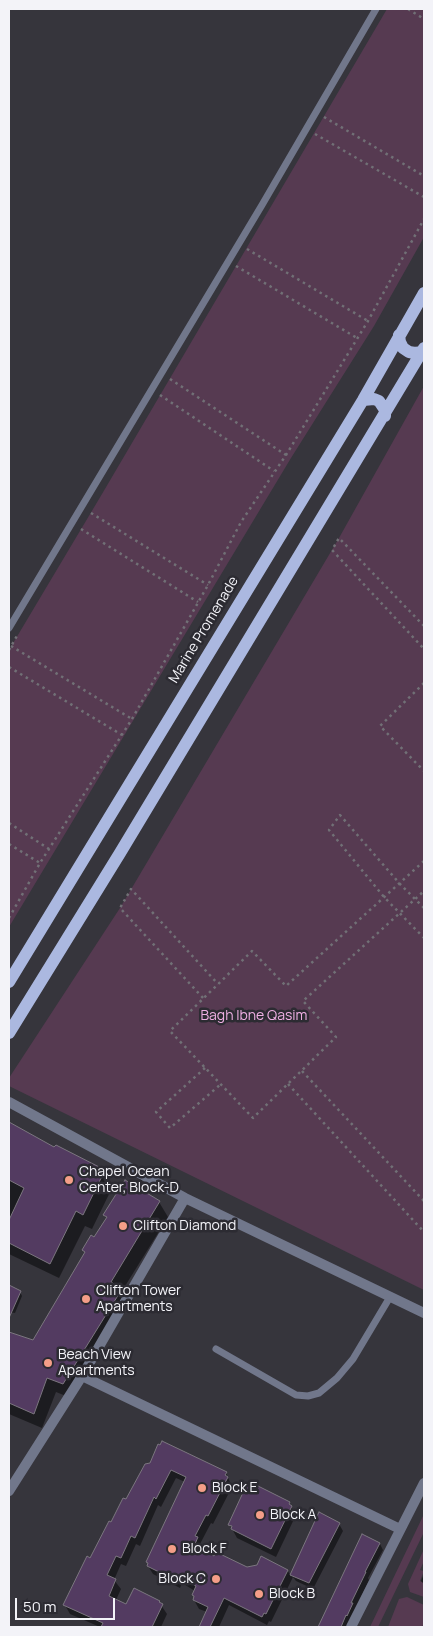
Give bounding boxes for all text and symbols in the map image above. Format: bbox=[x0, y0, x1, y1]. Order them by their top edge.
street label: Marine Promenade bbox=[166, 574, 242, 686]
park label: Bagh Ibne Qasim bbox=[201, 1008, 307, 1024]
place label: Chapel Ocean Center, Block-D bbox=[79, 1164, 179, 1196]
marker: Chapel Ocean Center, Block-D bbox=[63, 1174, 75, 1186]
place label: Clifton Diamond bbox=[133, 1218, 236, 1234]
marker: Clifton Diamond bbox=[117, 1220, 129, 1232]
place label: Clifton Tower Apartments bbox=[96, 1283, 181, 1315]
marker: Clifton Tower Apartments bbox=[80, 1293, 92, 1305]
place label: Beach View Apartments bbox=[58, 1347, 135, 1380]
marker: Beach View Apartments bbox=[42, 1357, 54, 1369]
place label: Block E bbox=[212, 1480, 258, 1496]
marker: Block E bbox=[196, 1482, 208, 1494]
place label: Block A bbox=[270, 1507, 316, 1523]
marker: Block A bbox=[254, 1509, 266, 1521]
place label: Block F bbox=[182, 1541, 227, 1557]
marker: Block F bbox=[166, 1543, 178, 1555]
place label: Block C bbox=[158, 1571, 206, 1587]
marker: Block C bbox=[210, 1573, 222, 1585]
place label: Block B bbox=[269, 1586, 315, 1602]
scale bar bbox=[18, 1588, 118, 1620]
marker: Block B bbox=[253, 1588, 265, 1600]
text: 50 m bbox=[23, 1596, 57, 1617]

